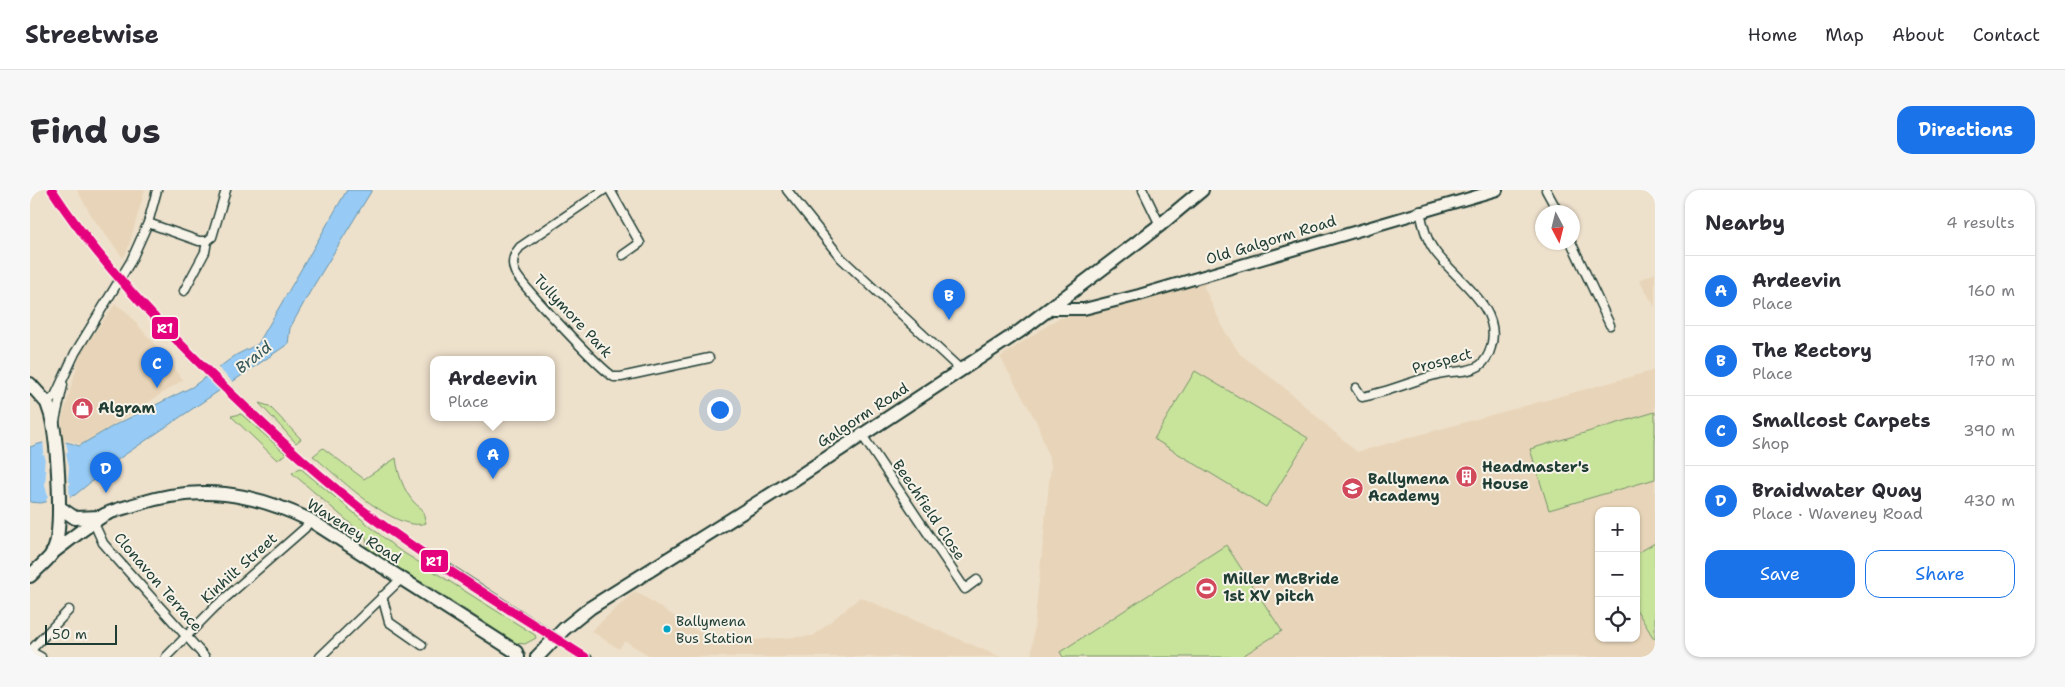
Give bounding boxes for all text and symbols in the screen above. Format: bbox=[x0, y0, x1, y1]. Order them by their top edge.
text: Streetwise bbox=[25, 19, 159, 51]
text: Home bbox=[1748, 23, 1797, 47]
text: Map bbox=[1825, 23, 1864, 47]
text: About bbox=[1892, 23, 1945, 47]
text: Contact bbox=[1973, 23, 2040, 47]
button: Directions bbox=[1897, 106, 2035, 154]
text: Find us bbox=[30, 107, 161, 154]
north arrow bbox=[1535, 205, 1580, 250]
text: Nearby bbox=[1705, 209, 1785, 237]
street label: Old Galgorm Road bbox=[1203, 211, 1339, 269]
text: 4 results bbox=[1946, 212, 2015, 233]
text: Ardeevin bbox=[1752, 268, 1841, 293]
street label: Tullymore Park bbox=[529, 270, 617, 362]
pin: B bbox=[933, 279, 965, 320]
text: A bbox=[1715, 280, 1727, 301]
text: 160 m bbox=[1968, 280, 2015, 301]
text: Place bbox=[1752, 293, 1793, 314]
line badge: R1 bbox=[151, 316, 179, 340]
text: R1 bbox=[157, 319, 173, 337]
water label: Braid bbox=[231, 336, 276, 378]
text: The Rectory bbox=[1752, 338, 1872, 363]
street label: Prospect bbox=[1410, 343, 1474, 379]
pin: C bbox=[141, 347, 173, 388]
text: B bbox=[1716, 350, 1726, 371]
text: 170 m bbox=[1968, 350, 2015, 371]
popup bbox=[430, 356, 555, 421]
text: Place bbox=[1752, 363, 1793, 384]
text: Ardeevin bbox=[448, 366, 537, 391]
street label: Galgorm Road bbox=[813, 378, 913, 452]
text: Place bbox=[448, 391, 489, 412]
shop icon: Algram bbox=[70, 396, 94, 420]
your location bbox=[707, 397, 733, 423]
place label: Algram bbox=[98, 398, 156, 418]
text: Smallcost Carpets bbox=[1752, 408, 1931, 433]
text: C bbox=[1716, 420, 1726, 441]
text: 390 m bbox=[1963, 420, 2015, 441]
text: Shop bbox=[1752, 433, 1789, 454]
pin: A bbox=[477, 438, 509, 479]
pin: D bbox=[90, 452, 122, 493]
street label: Beechfield Close bbox=[888, 456, 970, 564]
place label: Headmaster's House bbox=[1482, 457, 1589, 494]
building icon: Headmaster's House bbox=[1454, 464, 1478, 488]
place label: Ballymena Academy bbox=[1368, 469, 1450, 506]
school or university icon: Ballymena Academy bbox=[1340, 476, 1364, 500]
text: Braidwater Quay bbox=[1752, 478, 1922, 503]
text: D bbox=[1715, 490, 1727, 511]
text: 430 m bbox=[1964, 490, 2015, 511]
street label: Waveney Road bbox=[303, 494, 405, 568]
text: Place · Waveney Road bbox=[1752, 503, 1923, 524]
map controls bbox=[1595, 507, 1640, 642]
button: + bbox=[1595, 507, 1640, 552]
street label: Clonavon Terrace bbox=[109, 528, 207, 636]
street label: Kinhilt Street bbox=[197, 528, 281, 608]
line badge: R1 bbox=[420, 549, 449, 573]
button: Save bbox=[1705, 550, 1855, 598]
button: Share bbox=[1865, 550, 2015, 598]
text: R1 bbox=[426, 552, 442, 570]
button: − bbox=[1595, 552, 1640, 597]
place label: Miller McBride 1st XV pitch bbox=[1223, 569, 1339, 606]
sports icon: Miller McBride 1st XV pitch bbox=[1195, 576, 1219, 600]
button: locate bbox=[1595, 597, 1640, 642]
place label: Ballymena Bus Station bbox=[676, 612, 753, 647]
scale bar bbox=[45, 622, 118, 645]
marker: Ballymena Bus Station bbox=[662, 624, 672, 634]
text: 50 m bbox=[52, 625, 87, 643]

